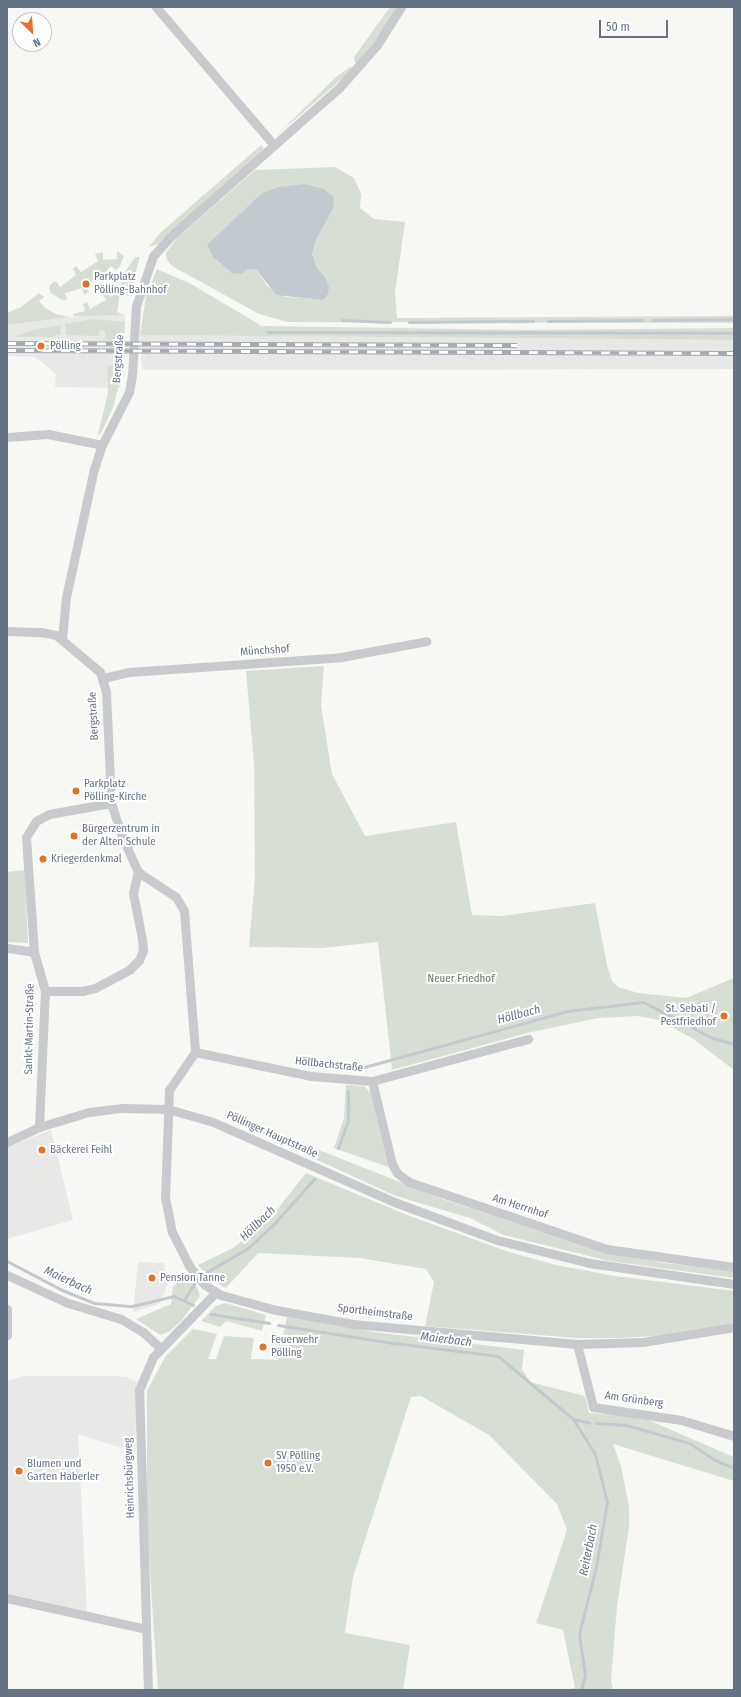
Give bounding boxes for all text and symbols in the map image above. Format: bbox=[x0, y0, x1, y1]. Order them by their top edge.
north arrow bbox=[12, 12, 52, 52]
scale bar bbox=[601, 12, 670, 38]
text: 50 m bbox=[606, 20, 630, 34]
text: N bbox=[31, 35, 43, 50]
place label: Parkplatz Pölling-Bahnhof bbox=[94, 271, 167, 297]
marker: Parkplatz Pölling-Bahnhof bbox=[81, 279, 91, 289]
street label: Bergstraße bbox=[111, 334, 127, 384]
place label: Pölling bbox=[50, 339, 81, 353]
marker: Pölling bbox=[35, 340, 47, 352]
street label: Münchshof bbox=[240, 643, 290, 659]
street label: Bergstraße bbox=[86, 691, 102, 741]
place label: Parkplatz Pölling-Kirche bbox=[84, 778, 147, 804]
marker: Parkplatz Pölling-Kirche bbox=[71, 786, 81, 796]
place label: Bürgerzentrum in der Alten Schule bbox=[82, 823, 160, 849]
marker: Bürgerzentrum in der Alten Schule bbox=[69, 831, 79, 841]
place label: Kriegerdenkmal bbox=[51, 852, 122, 866]
marker: Kriegerdenkmal bbox=[38, 854, 48, 864]
park label: Neuer Friedhof bbox=[427, 972, 495, 986]
street label: Sankt-Martin-Straße bbox=[23, 983, 37, 1075]
water label: Höllbach bbox=[496, 1002, 542, 1028]
place label: St. Sebati / Pestfriedhof bbox=[661, 1003, 716, 1029]
marker: St. Sebati / Pestfriedhof bbox=[719, 1011, 729, 1021]
street label: Höllbachstraße bbox=[294, 1055, 364, 1075]
street label: Pöllinger Hauptstraße bbox=[224, 1109, 320, 1161]
place label: Bäckerei Feihl bbox=[50, 1143, 112, 1157]
marker: Bäckerei Feihl bbox=[37, 1145, 47, 1155]
street label: Am Herrnhof bbox=[491, 1192, 549, 1222]
water label: Höllbach bbox=[237, 1204, 279, 1244]
water label: Maierbach bbox=[42, 1264, 94, 1298]
place label: Pension Tanne bbox=[160, 1271, 225, 1285]
marker: Pension Tanne bbox=[147, 1273, 157, 1283]
street label: Sportheimstraße bbox=[337, 1302, 413, 1324]
water label: Maierbach bbox=[420, 1330, 472, 1350]
place label: Feuerwehr Pölling bbox=[271, 1334, 318, 1360]
marker: Feuerwehr Pölling bbox=[258, 1342, 268, 1352]
street label: Am Grünberg bbox=[604, 1389, 664, 1411]
street label: Heinrichsbürgweg bbox=[122, 1437, 138, 1519]
place label: SV Pölling 1950 e.V. bbox=[276, 1450, 320, 1476]
place label: Blumen und Garten Haberler bbox=[27, 1458, 99, 1484]
marker: SV Pölling 1950 e.V. bbox=[263, 1458, 273, 1468]
marker: Blumen und Garten Haberler bbox=[14, 1466, 24, 1476]
water label: Reiterbach bbox=[577, 1523, 601, 1577]

